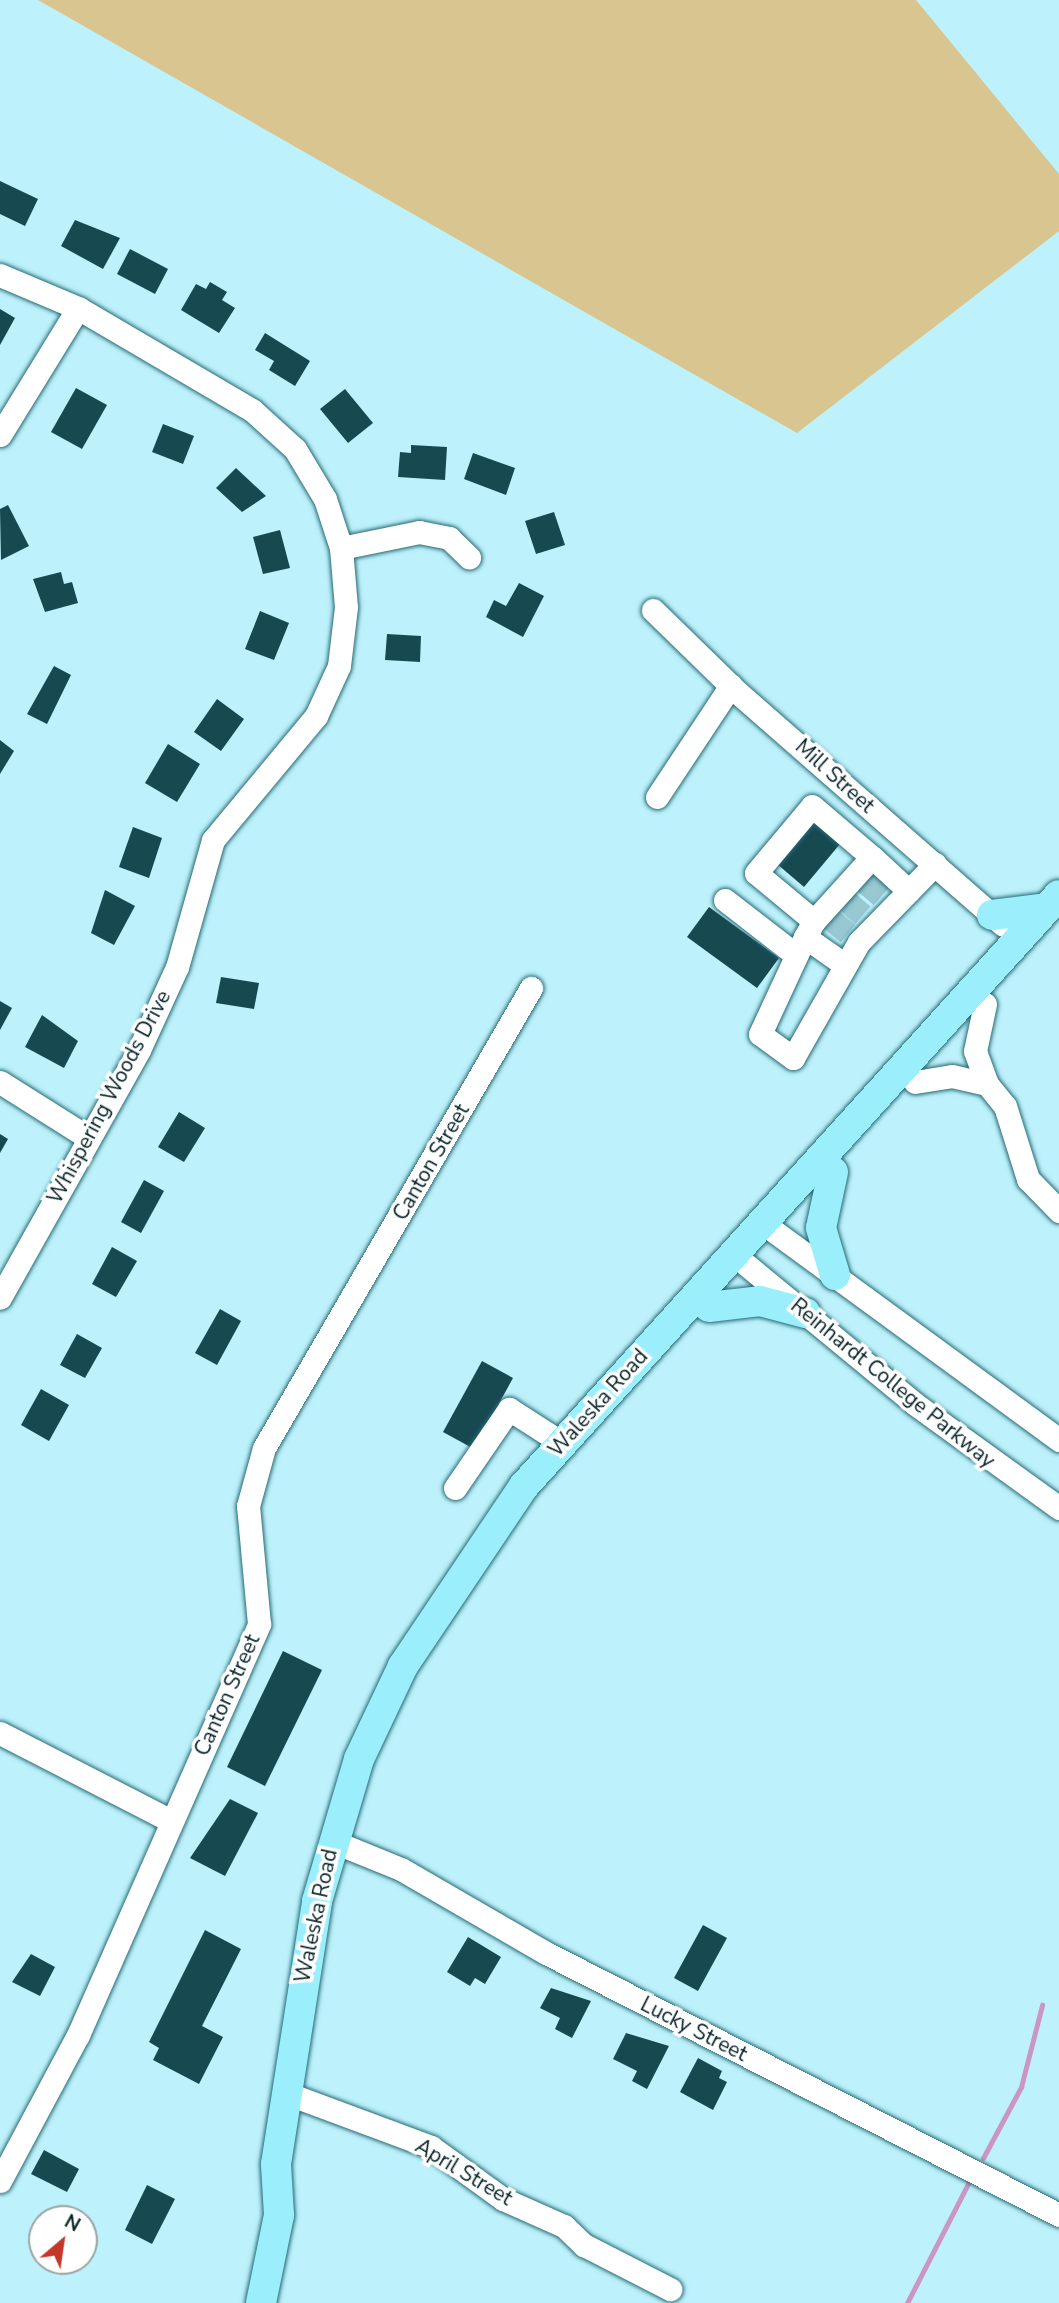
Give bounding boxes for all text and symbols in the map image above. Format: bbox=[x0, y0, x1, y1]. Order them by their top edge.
street label: Mill Street bbox=[790, 734, 880, 818]
street label: Whispering Woods Drive bbox=[42, 986, 176, 1208]
street label: Canton Street bbox=[387, 1099, 475, 1225]
street label: Reinhardt College Parkway bbox=[786, 1293, 1000, 1473]
street label: Waleska Road bbox=[543, 1344, 653, 1462]
street label: Canton Street bbox=[189, 1630, 265, 1760]
street label: Waleska Road bbox=[290, 1847, 342, 1985]
street label: Lucky Street bbox=[636, 1991, 752, 2067]
street label: April Street bbox=[411, 2133, 517, 2211]
north arrow bbox=[28, 2205, 98, 2275]
text: N bbox=[60, 2209, 85, 2238]

